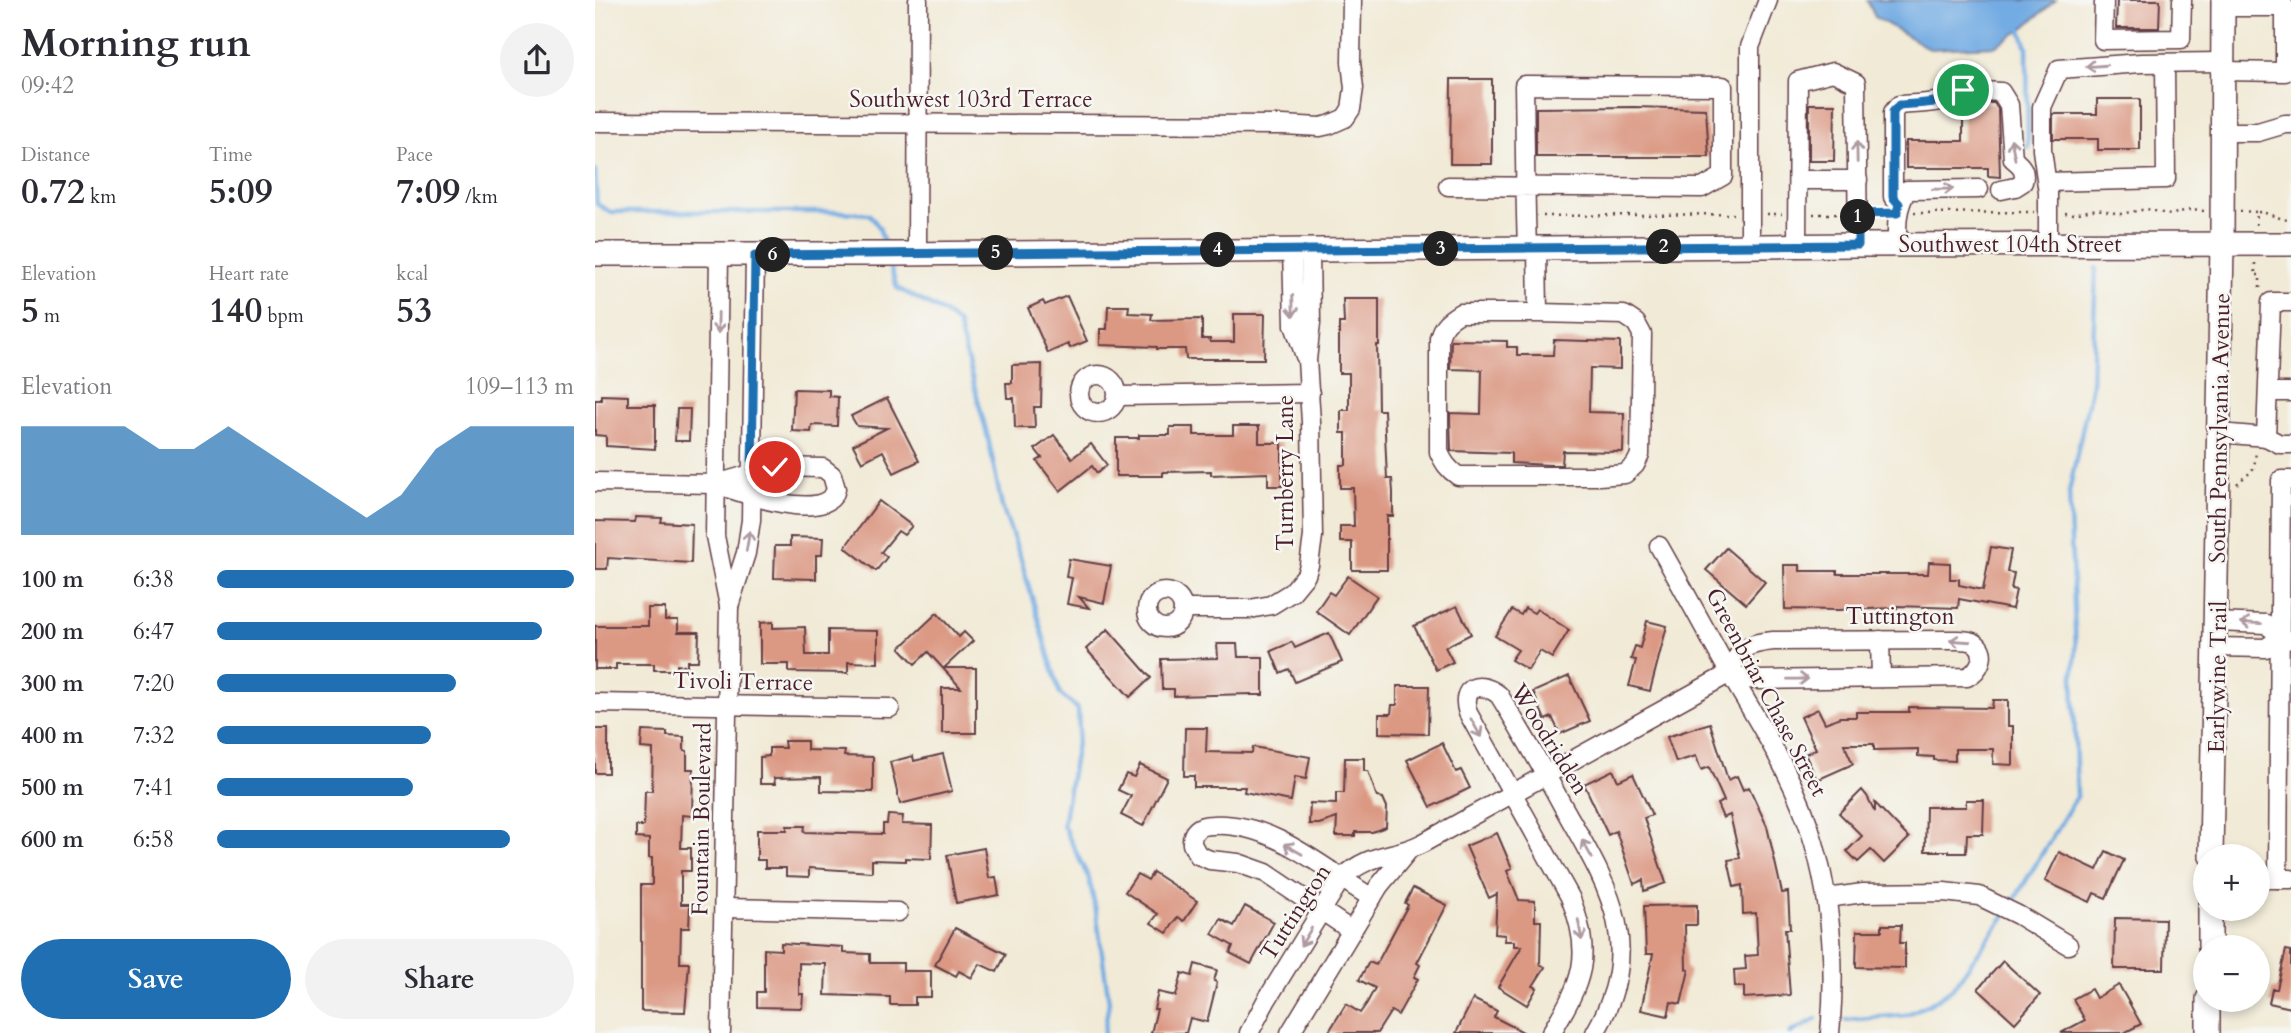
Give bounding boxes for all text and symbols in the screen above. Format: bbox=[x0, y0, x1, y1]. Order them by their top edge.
text: Morning run bbox=[21, 18, 251, 70]
button: share bbox=[500, 23, 574, 97]
pin bbox=[1933, 60, 1993, 120]
one-way arrow bbox=[2086, 60, 2108, 73]
text: 09:42 bbox=[21, 70, 74, 101]
icon: arrive bbox=[1944, 71, 1982, 109]
street label: Southwest 103rd Terrace bbox=[849, 84, 1093, 115]
one-way arrow bbox=[2005, 139, 2018, 161]
one-way arrow bbox=[1851, 141, 1864, 164]
text: Distance bbox=[21, 142, 90, 168]
text: Time bbox=[209, 142, 253, 168]
text: Pace bbox=[396, 142, 433, 168]
text: 0.72 bbox=[21, 168, 85, 216]
text: 5:09 bbox=[209, 168, 273, 216]
text: 7:09 bbox=[396, 168, 460, 216]
one-way arrow bbox=[1931, 183, 1954, 196]
text: km bbox=[85, 184, 116, 210]
text: /km bbox=[460, 184, 498, 210]
pin: 1 bbox=[1841, 200, 1875, 234]
text: 1 bbox=[1853, 203, 1862, 229]
street label: Southwest 104th Street bbox=[1898, 229, 2122, 260]
pin: 2 bbox=[1647, 230, 1681, 264]
pin: 4 bbox=[1201, 232, 1235, 268]
pin: 3 bbox=[1423, 232, 1459, 266]
text: 2 bbox=[1659, 233, 1668, 259]
text: 3 bbox=[1436, 235, 1445, 261]
pin: 5 bbox=[979, 236, 1013, 270]
text: 4 bbox=[1213, 236, 1222, 262]
pin: 6 bbox=[755, 238, 791, 272]
text: 5 bbox=[991, 239, 1000, 265]
text: 6 bbox=[768, 241, 777, 267]
text: Elevation bbox=[21, 261, 96, 287]
text: Heart rate bbox=[209, 261, 289, 287]
text: kcal bbox=[396, 261, 428, 287]
text: 5 bbox=[21, 287, 39, 335]
text: 140 bbox=[209, 287, 262, 335]
text: 53 bbox=[396, 287, 432, 335]
street label: South Pennsylvania Avenue bbox=[2202, 293, 2237, 563]
one-way arrow bbox=[1286, 294, 1299, 317]
text: m bbox=[39, 303, 60, 329]
text: bpm bbox=[262, 303, 304, 329]
one-way arrow bbox=[711, 312, 724, 335]
text: Elevation bbox=[21, 371, 112, 402]
text: 109–113 m bbox=[465, 371, 574, 402]
street label: Turnberry Lane bbox=[1270, 395, 1301, 551]
pin bbox=[745, 437, 805, 497]
icon: check bbox=[756, 448, 794, 486]
one-way arrow bbox=[742, 530, 756, 553]
text: 100 m bbox=[21, 564, 84, 595]
text: 6:38 bbox=[133, 564, 174, 595]
street label: Greenbriar Chase Street bbox=[1698, 583, 1835, 802]
street label: Earlywine Trail bbox=[2201, 600, 2234, 754]
street label: Tuttington bbox=[1845, 601, 1955, 632]
text: 200 m bbox=[21, 616, 84, 647]
text: 6:47 bbox=[133, 616, 174, 647]
one-way arrow bbox=[2239, 617, 2262, 630]
one-way arrow bbox=[1949, 634, 1972, 647]
street label: Tivoli Terrace bbox=[672, 665, 814, 698]
text: 300 m bbox=[21, 668, 84, 699]
text: 7:20 bbox=[133, 668, 174, 699]
one-way arrow bbox=[1786, 672, 1809, 686]
street label: Woodridden bbox=[1503, 677, 1596, 801]
one-way arrow bbox=[1470, 718, 1484, 738]
text: 400 m bbox=[21, 720, 84, 751]
text: 7:32 bbox=[133, 720, 174, 751]
street label: Fountain Boulevard bbox=[684, 721, 719, 916]
text: 500 m bbox=[21, 772, 84, 803]
text: 7:41 bbox=[133, 772, 174, 803]
text: 600 m bbox=[21, 824, 84, 855]
text: 6:58 bbox=[133, 824, 174, 855]
one-way arrow bbox=[1580, 839, 1594, 859]
one-way arrow bbox=[1284, 842, 1304, 856]
map controls bbox=[2193, 844, 2270, 1012]
button: + bbox=[2193, 844, 2270, 921]
street label: Tuttington bbox=[1253, 858, 1338, 967]
one-way arrow bbox=[1574, 918, 1587, 941]
one-way arrow bbox=[1299, 926, 1313, 946]
button: − bbox=[2193, 935, 2270, 1012]
button: Save bbox=[21, 939, 291, 1019]
button: Share bbox=[305, 939, 574, 1019]

